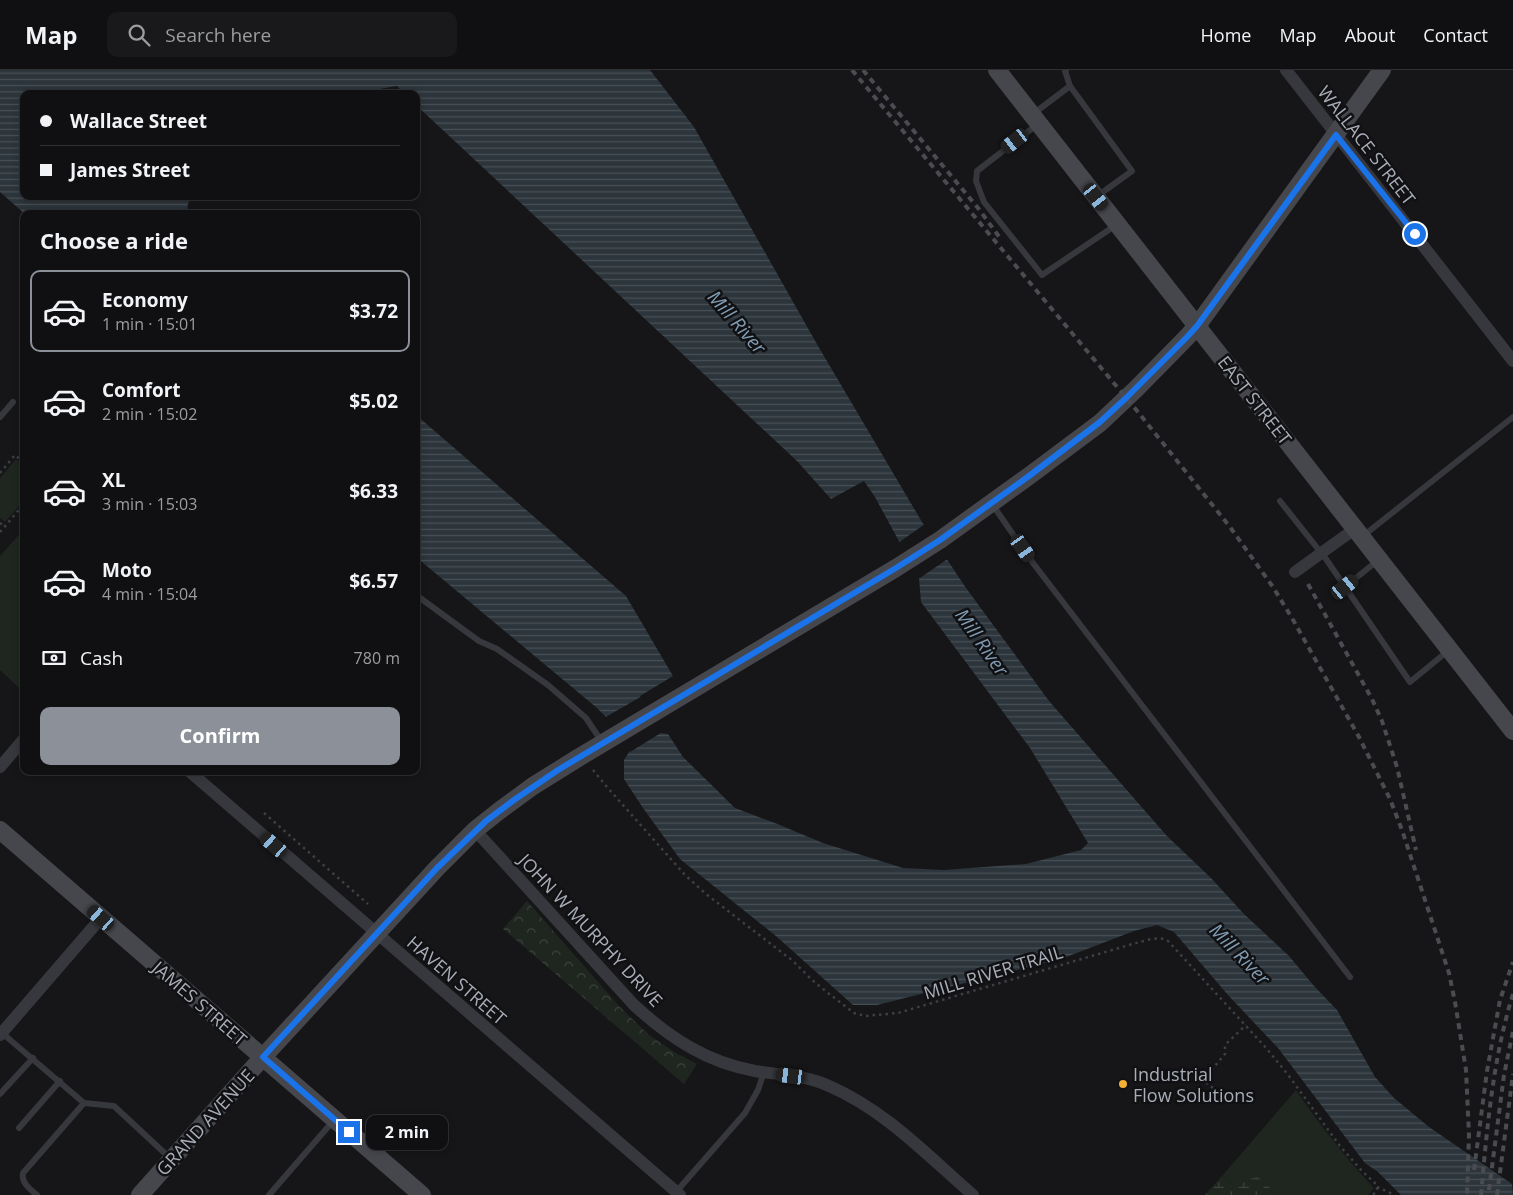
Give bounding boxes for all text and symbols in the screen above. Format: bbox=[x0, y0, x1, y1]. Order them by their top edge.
search box bbox=[107, 12, 457, 57]
text: Map bbox=[25, 18, 77, 51]
icon: search bbox=[125, 21, 153, 49]
text: Search here bbox=[165, 22, 271, 48]
text: Home bbox=[1201, 23, 1251, 47]
text: Map bbox=[1279, 23, 1317, 47]
text: About bbox=[1345, 23, 1395, 47]
text: Contact bbox=[1423, 23, 1488, 47]
street label: WALLACE STREET bbox=[1313, 80, 1421, 210]
text: Wallace Street bbox=[70, 108, 207, 134]
car bbox=[998, 126, 1031, 156]
text: James Street bbox=[70, 157, 190, 183]
car bbox=[1080, 181, 1111, 213]
route start bbox=[1404, 223, 1426, 245]
text: Choose a ride bbox=[40, 225, 188, 255]
water label: Mill River bbox=[702, 285, 773, 361]
text: Economy bbox=[102, 287, 188, 313]
icon: car bbox=[42, 289, 87, 334]
text: $3.72 bbox=[349, 298, 398, 324]
text: 1 min · 15:01 bbox=[102, 313, 197, 335]
street label: EAST STREET bbox=[1213, 351, 1297, 449]
text: Comfort bbox=[102, 377, 181, 403]
icon: car bbox=[42, 379, 87, 424]
text: $5.02 bbox=[349, 388, 398, 414]
text: 2 min · 15:02 bbox=[102, 403, 197, 425]
text: XL bbox=[102, 467, 125, 493]
icon: car bbox=[42, 469, 87, 514]
text: $6.33 bbox=[349, 478, 398, 504]
text: 3 min · 15:03 bbox=[102, 493, 197, 515]
car bbox=[1008, 531, 1037, 565]
text: Moto bbox=[102, 557, 152, 583]
icon: car bbox=[42, 559, 87, 604]
text: $6.57 bbox=[349, 568, 398, 594]
car bbox=[1328, 572, 1361, 602]
text: 4 min · 15:04 bbox=[102, 583, 197, 605]
water label: Mill River bbox=[949, 603, 1015, 682]
icon: cash bbox=[40, 644, 68, 672]
text: Cash bbox=[80, 645, 123, 671]
text: 780 m bbox=[354, 647, 400, 669]
button: Confirm bbox=[40, 707, 400, 765]
car bbox=[257, 829, 290, 861]
street label: JOHN W MURPHY DRIVE bbox=[512, 847, 668, 1012]
car bbox=[84, 902, 117, 934]
water label: Mill River bbox=[1204, 917, 1277, 992]
street label: HAVEN STREET bbox=[402, 930, 512, 1030]
street label: MILL RIVER TRAIL bbox=[921, 939, 1065, 1005]
street label: JAMES STREET bbox=[146, 954, 252, 1051]
place label: Industrial Flow Solutions bbox=[1133, 1062, 1254, 1107]
street label: GRAND AVENUE bbox=[151, 1064, 259, 1180]
car bbox=[775, 1067, 806, 1085]
marker: Industrial Flow Solutions bbox=[1117, 1078, 1129, 1090]
callout: 2 min bbox=[366, 1114, 449, 1150]
route end bbox=[338, 1121, 360, 1143]
text: 2 min bbox=[385, 1121, 429, 1143]

